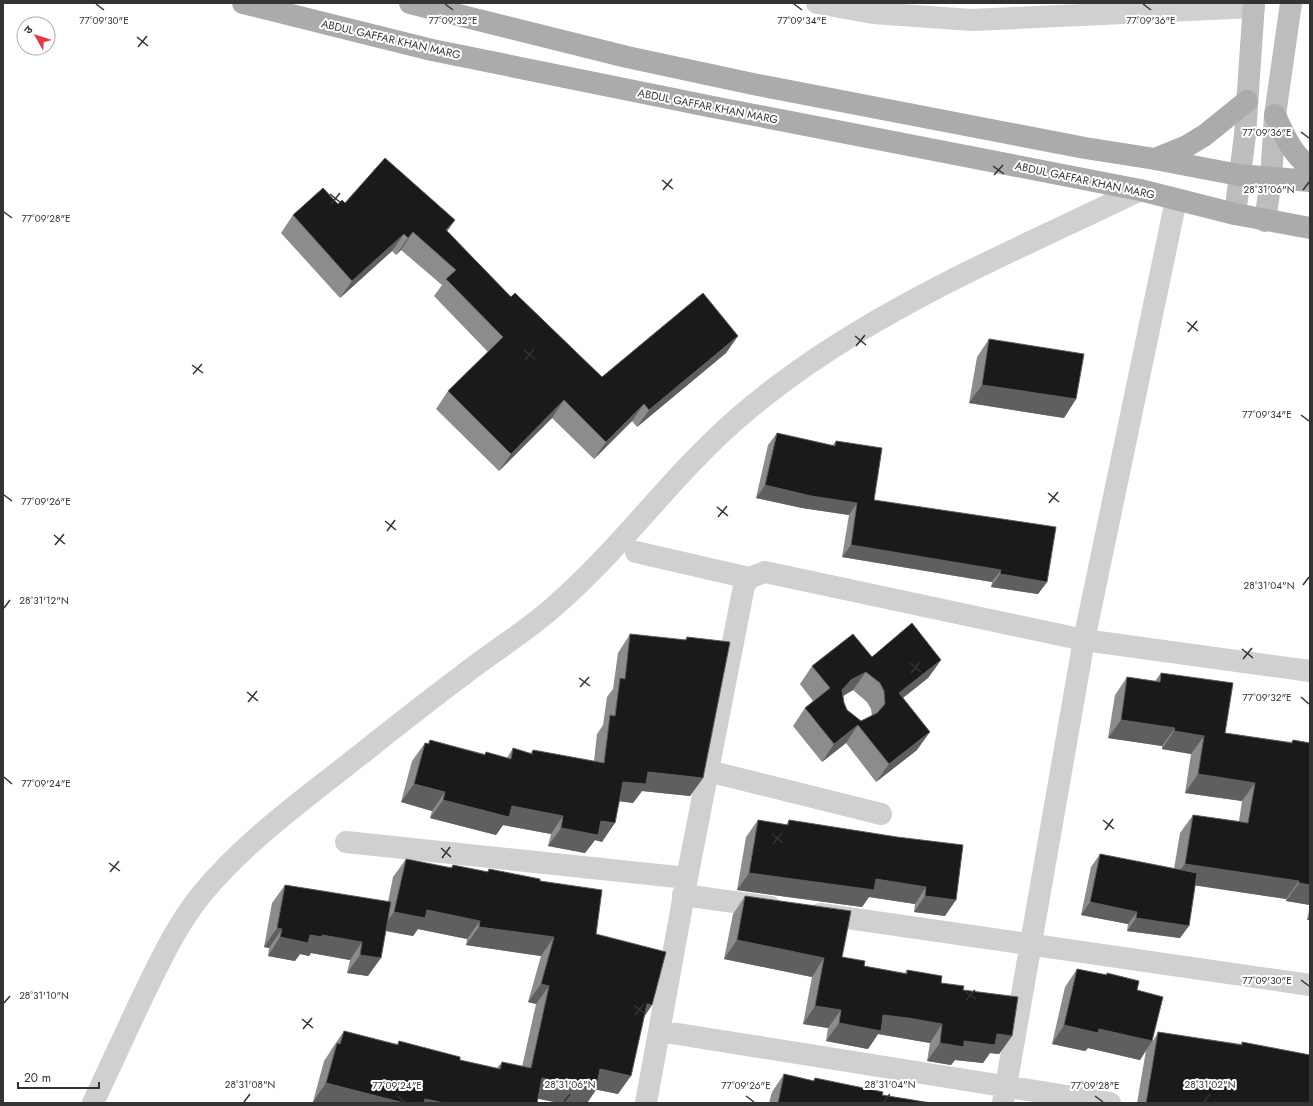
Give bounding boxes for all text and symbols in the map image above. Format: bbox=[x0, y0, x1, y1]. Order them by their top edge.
text: 77°09'30"E bbox=[79, 13, 129, 28]
text: 77°09'32"E bbox=[428, 13, 478, 28]
text: 77°09'34"E bbox=[777, 13, 827, 28]
text: 77°09'36"E bbox=[1126, 13, 1176, 28]
street label: ABDUL GAFFAR KHAN MARG bbox=[320, 15, 463, 63]
north arrow bbox=[16, 16, 56, 56]
text: उ bbox=[20, 22, 37, 37]
street label: ABDUL GAFFAR KHAN MARG bbox=[637, 85, 780, 128]
text: 77°09'36"E bbox=[1242, 125, 1292, 140]
street label: ABDUL GAFFAR KHAN MARG bbox=[1014, 157, 1157, 203]
text: 28°31'06"N bbox=[1244, 182, 1294, 197]
text: 77°09'28"E bbox=[21, 211, 71, 226]
text: 77°09'34"E bbox=[1242, 407, 1292, 422]
text: 77°09'26"E bbox=[21, 494, 71, 509]
text: 28°31'04"N bbox=[1244, 578, 1294, 593]
text: 28°31'12"N bbox=[19, 593, 69, 608]
text: 77°09'32"E bbox=[1242, 690, 1292, 705]
text: 77°09'24"E bbox=[21, 776, 71, 791]
text: 77°09'30"E bbox=[1242, 973, 1292, 988]
text: 28°31'10"N bbox=[19, 988, 69, 1003]
scale bar bbox=[18, 1064, 99, 1090]
text: 20 m bbox=[24, 1069, 51, 1087]
text: 28°31'08"N bbox=[225, 1077, 275, 1092]
text: 28°31'06"N bbox=[545, 1077, 595, 1092]
text: 28°31'04"N bbox=[865, 1077, 915, 1092]
text: 28°31'02"N bbox=[1185, 1077, 1235, 1092]
text: 77°09'24"E bbox=[372, 1078, 422, 1093]
text: 77°09'26"E bbox=[721, 1078, 771, 1093]
text: 77°09'28"E bbox=[1070, 1078, 1120, 1093]

